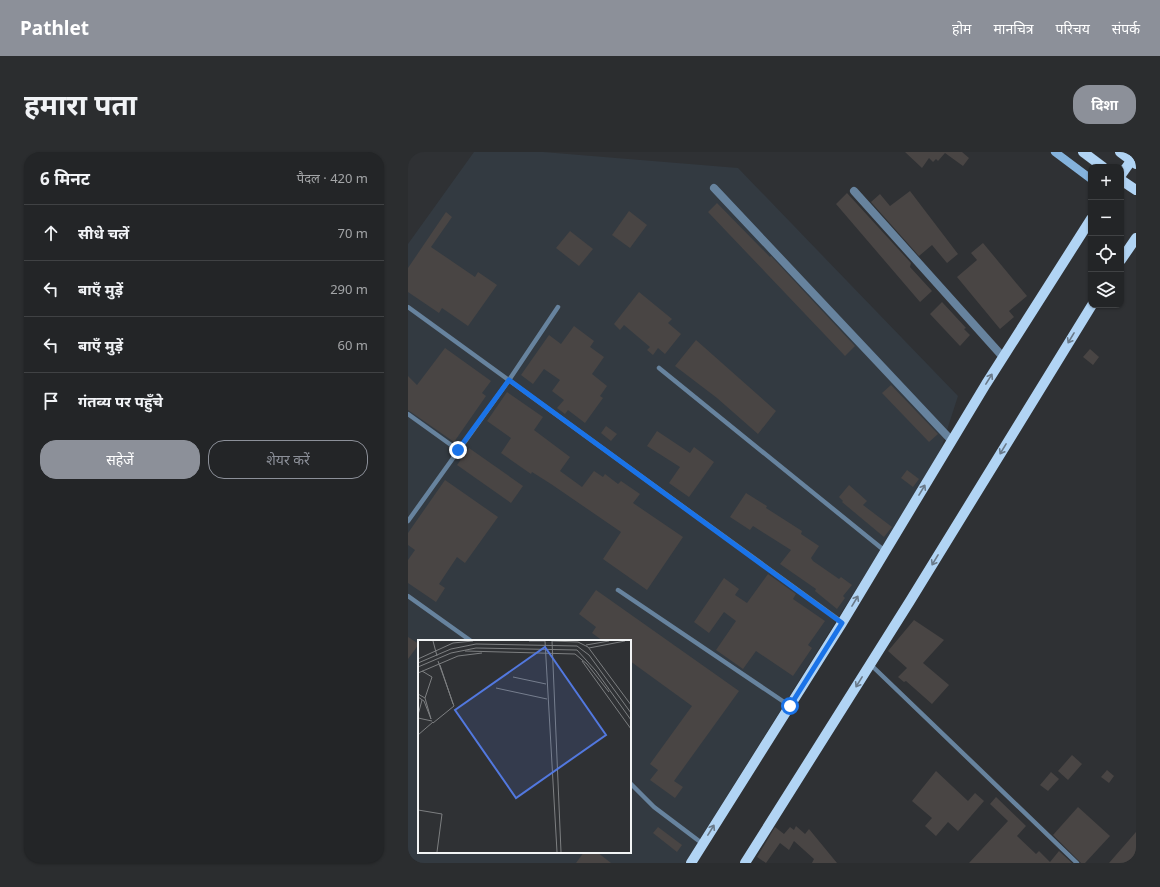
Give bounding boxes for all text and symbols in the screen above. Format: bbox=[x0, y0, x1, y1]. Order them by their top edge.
text: Pathlet bbox=[20, 15, 89, 41]
text: होम bbox=[952, 19, 971, 38]
text: मानचित्र bbox=[993, 19, 1034, 38]
text: परिचय bbox=[1056, 19, 1090, 38]
text: संपर्क bbox=[1112, 19, 1140, 38]
text: हमारा पता bbox=[24, 85, 137, 123]
button: दिशा bbox=[1073, 85, 1136, 124]
map controls bbox=[1088, 164, 1124, 308]
button: + bbox=[1088, 164, 1124, 200]
text: 6 मिनट bbox=[40, 167, 90, 190]
text: पैदल · 420 m bbox=[297, 169, 368, 187]
button: − bbox=[1088, 200, 1124, 236]
icon: ahead bbox=[40, 222, 62, 244]
text: सीधे चलें bbox=[78, 223, 129, 243]
text: 70 m bbox=[338, 224, 368, 242]
button: locate bbox=[1088, 236, 1124, 272]
button: layers bbox=[1088, 272, 1124, 308]
icon: left bbox=[40, 278, 62, 300]
text: बाएँ मुड़ें bbox=[78, 279, 123, 299]
text: 290 m bbox=[330, 280, 368, 298]
one-way arrow bbox=[1067, 332, 1075, 343]
icon: left bbox=[40, 334, 62, 356]
text: बाएँ मुड़ें bbox=[78, 335, 123, 355]
text: 60 m bbox=[338, 336, 368, 354]
one-way arrow bbox=[985, 374, 993, 385]
icon: arrive bbox=[40, 390, 62, 412]
text: गंतव्य पर पहुँचे bbox=[78, 391, 163, 411]
button: सहेजें bbox=[40, 440, 200, 479]
button: शेयर करें bbox=[208, 440, 368, 479]
route end bbox=[449, 441, 467, 459]
one-way arrow bbox=[999, 443, 1007, 454]
one-way arrow bbox=[919, 484, 927, 496]
one-way arrow bbox=[931, 554, 939, 566]
one-way arrow bbox=[851, 596, 859, 607]
inset map bbox=[418, 640, 631, 853]
one-way arrow bbox=[855, 676, 863, 687]
route start bbox=[781, 697, 799, 715]
one-way arrow bbox=[708, 824, 716, 836]

